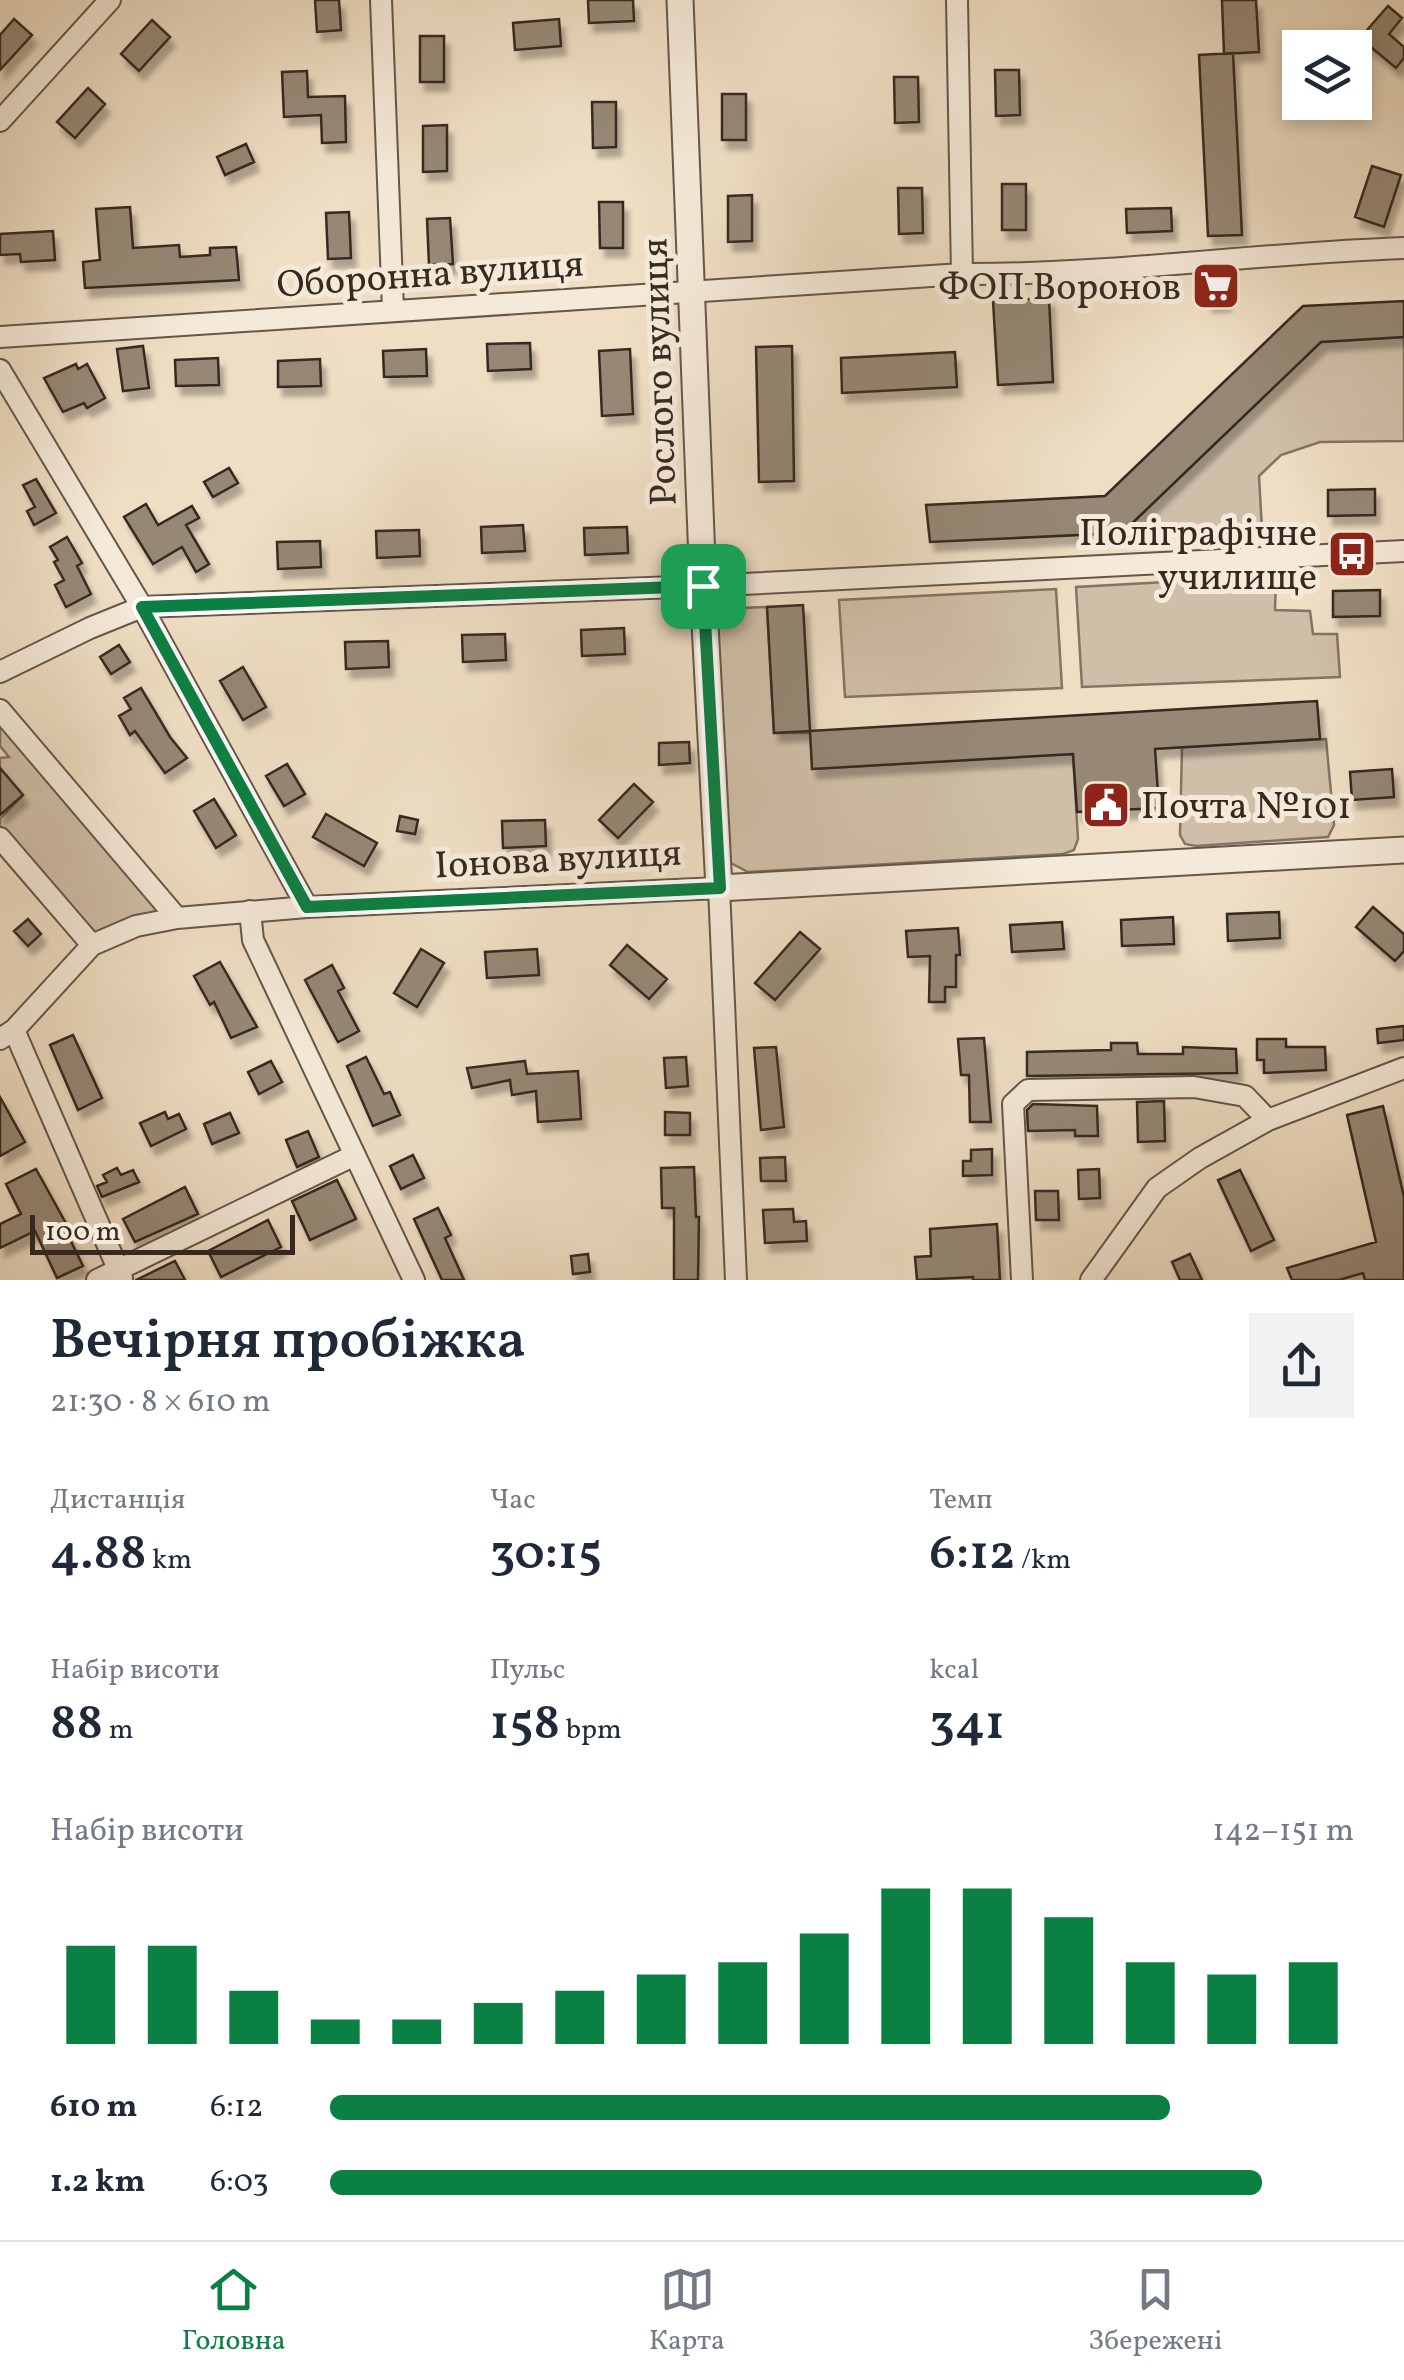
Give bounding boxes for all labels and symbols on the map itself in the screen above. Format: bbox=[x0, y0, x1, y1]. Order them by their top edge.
street label: Рослого вулиця bbox=[630, 237, 693, 507]
street label: Оборонна вулиця bbox=[275, 239, 585, 314]
supermarket icon: ФОП Воронов bbox=[1190, 260, 1242, 312]
place label: ФОП Воронов bbox=[938, 263, 1181, 316]
place label: Поліграфічне училище bbox=[1079, 509, 1317, 606]
bus stop icon: Поліграфічне училище bbox=[1326, 528, 1378, 580]
pin bbox=[661, 544, 746, 629]
public building icon: Почта №101 bbox=[1080, 779, 1132, 831]
place label: Почта №101 bbox=[1141, 782, 1352, 835]
street label: Іонова вулиця bbox=[433, 829, 683, 894]
scale bar bbox=[30, 1210, 295, 1254]

